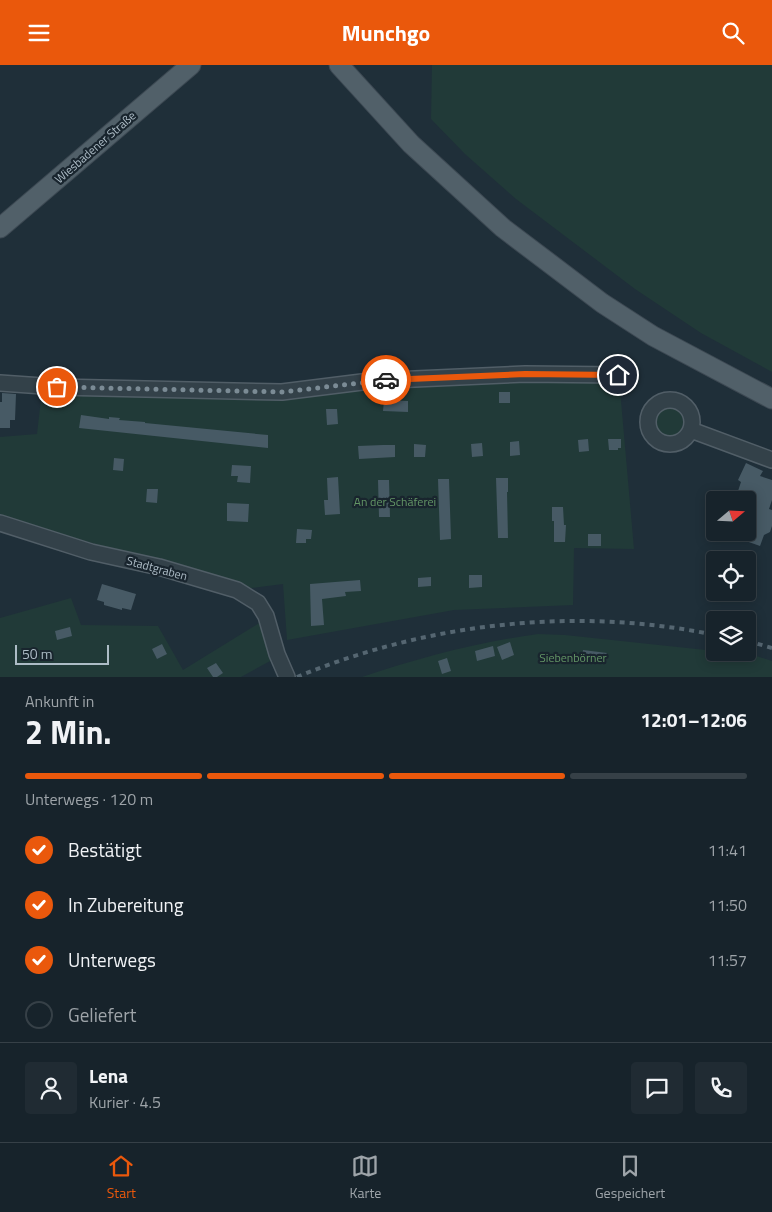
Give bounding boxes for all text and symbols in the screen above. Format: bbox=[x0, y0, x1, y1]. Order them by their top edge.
text: Munchgo bbox=[342, 16, 430, 50]
icon: menu bbox=[25, 19, 53, 47]
icon: search bbox=[719, 19, 747, 47]
street label: Wiesbadener Straße bbox=[50, 106, 140, 188]
pin bbox=[597, 354, 639, 396]
courier bbox=[361, 355, 411, 405]
icon: home bbox=[604, 361, 632, 389]
pin bbox=[36, 366, 78, 408]
icon: car bbox=[372, 366, 400, 394]
icon: bag bbox=[43, 373, 71, 401]
north arrow bbox=[706, 491, 756, 541]
map controls bbox=[706, 491, 756, 661]
park label: An der Schäferei bbox=[354, 492, 436, 511]
street label: Stadtgraben bbox=[124, 551, 190, 585]
button: locate bbox=[706, 551, 756, 601]
button: layers bbox=[706, 611, 756, 661]
scale bar bbox=[15, 642, 109, 665]
text: 50 m bbox=[22, 643, 52, 664]
park label: Siebenbörner bbox=[539, 648, 607, 667]
text: Ankunft in bbox=[25, 689, 94, 713]
text: 12:01–12:06 bbox=[640, 705, 747, 734]
text: 2 Min. bbox=[25, 708, 112, 756]
text: Unterwegs · 120 m bbox=[25, 787, 153, 811]
text: Bestätigt bbox=[68, 835, 142, 864]
icon: check bbox=[25, 836, 53, 864]
text: 11:41 bbox=[708, 838, 747, 862]
text: In Zubereitung bbox=[68, 890, 184, 919]
icon: check bbox=[25, 891, 53, 919]
text: 11:50 bbox=[708, 893, 747, 917]
text: Unterwegs bbox=[68, 945, 156, 974]
icon: check bbox=[25, 946, 53, 974]
text: 11:57 bbox=[708, 948, 747, 972]
text: Geliefert bbox=[68, 1000, 136, 1029]
text: Lena bbox=[89, 1061, 128, 1090]
button: person bbox=[25, 1062, 77, 1114]
button: chat bbox=[631, 1062, 683, 1114]
button: phone bbox=[695, 1062, 747, 1114]
text: Kurier · 4.5 bbox=[89, 1090, 161, 1114]
tab: Start bbox=[107, 1152, 136, 1203]
tab: Karte bbox=[350, 1152, 381, 1203]
tab: Gespeichert bbox=[595, 1152, 665, 1203]

